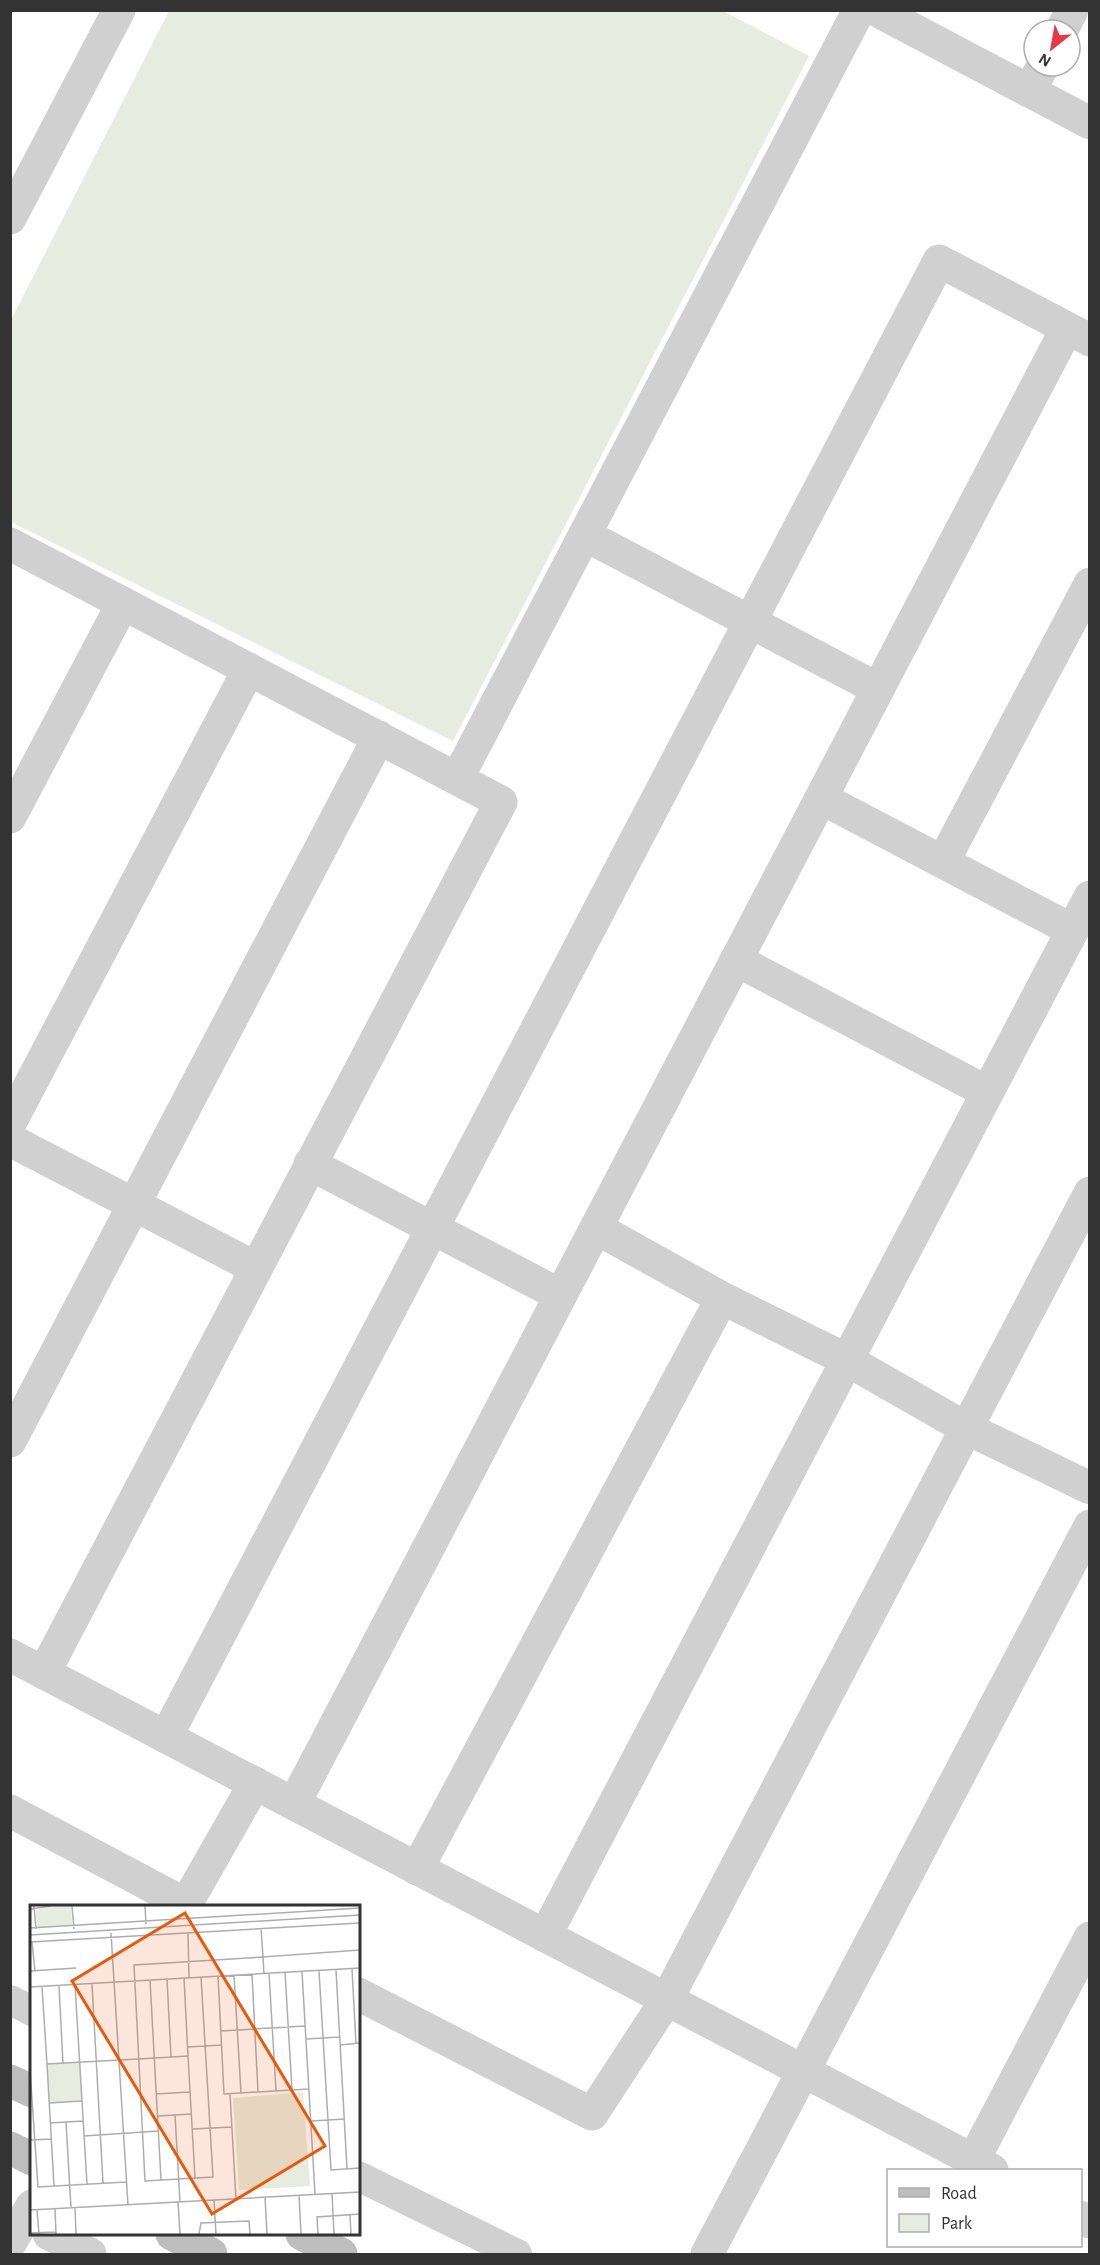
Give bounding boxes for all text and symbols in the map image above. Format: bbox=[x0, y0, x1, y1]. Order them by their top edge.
north arrow bbox=[1022, 18, 1082, 78]
text: N bbox=[1036, 50, 1054, 70]
inset map bbox=[30, 1905, 360, 2235]
legend bbox=[887, 2169, 1082, 2247]
text: Road bbox=[941, 2185, 977, 2203]
text: Park bbox=[941, 2215, 973, 2233]

